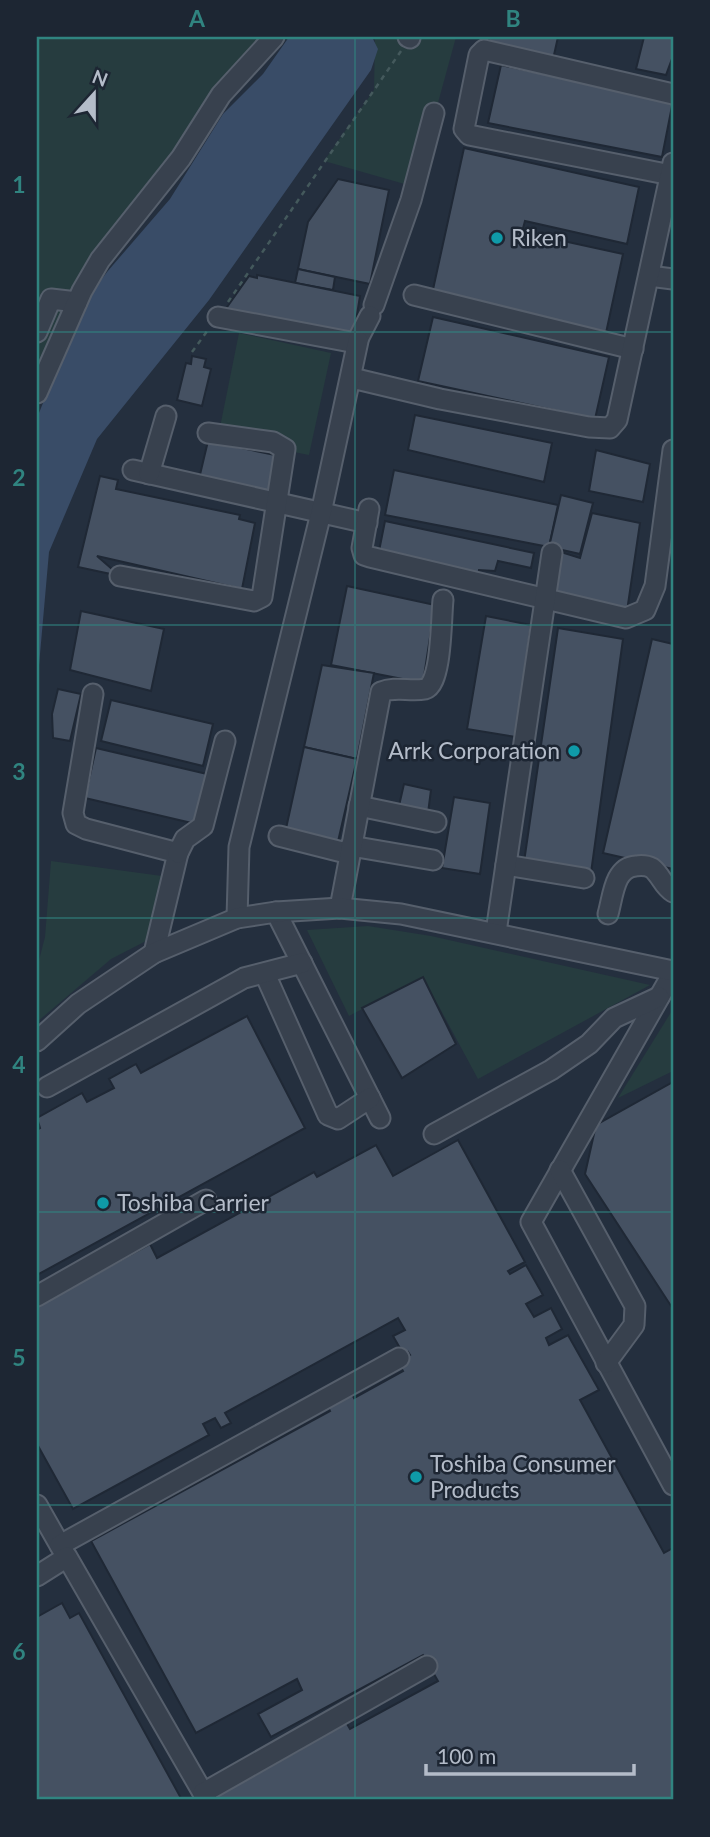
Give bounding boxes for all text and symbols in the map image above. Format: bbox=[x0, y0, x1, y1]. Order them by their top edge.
text: A bbox=[188, 4, 206, 32]
text: B bbox=[505, 4, 521, 32]
north arrow bbox=[60, 60, 130, 130]
text: N bbox=[89, 64, 111, 91]
text: 1 bbox=[12, 170, 26, 198]
place label: Riken bbox=[511, 223, 567, 251]
marker: Riken bbox=[489, 230, 505, 246]
text: 2 bbox=[12, 463, 26, 491]
place label: Arrk Corporation bbox=[388, 736, 560, 764]
marker: Arrk Corporation bbox=[566, 743, 582, 759]
text: 3 bbox=[12, 757, 26, 785]
text: 4 bbox=[12, 1050, 26, 1078]
place label: Toshiba Carrier bbox=[117, 1188, 270, 1216]
marker: Toshiba Carrier bbox=[95, 1195, 111, 1211]
text: 5 bbox=[12, 1343, 26, 1371]
place label: Toshiba Consumer Products bbox=[430, 1449, 616, 1503]
marker: Toshiba Consumer Products bbox=[408, 1469, 424, 1485]
text: 6 bbox=[12, 1637, 26, 1665]
scale bar bbox=[426, 1732, 635, 1776]
text: 100 m bbox=[437, 1743, 496, 1768]

